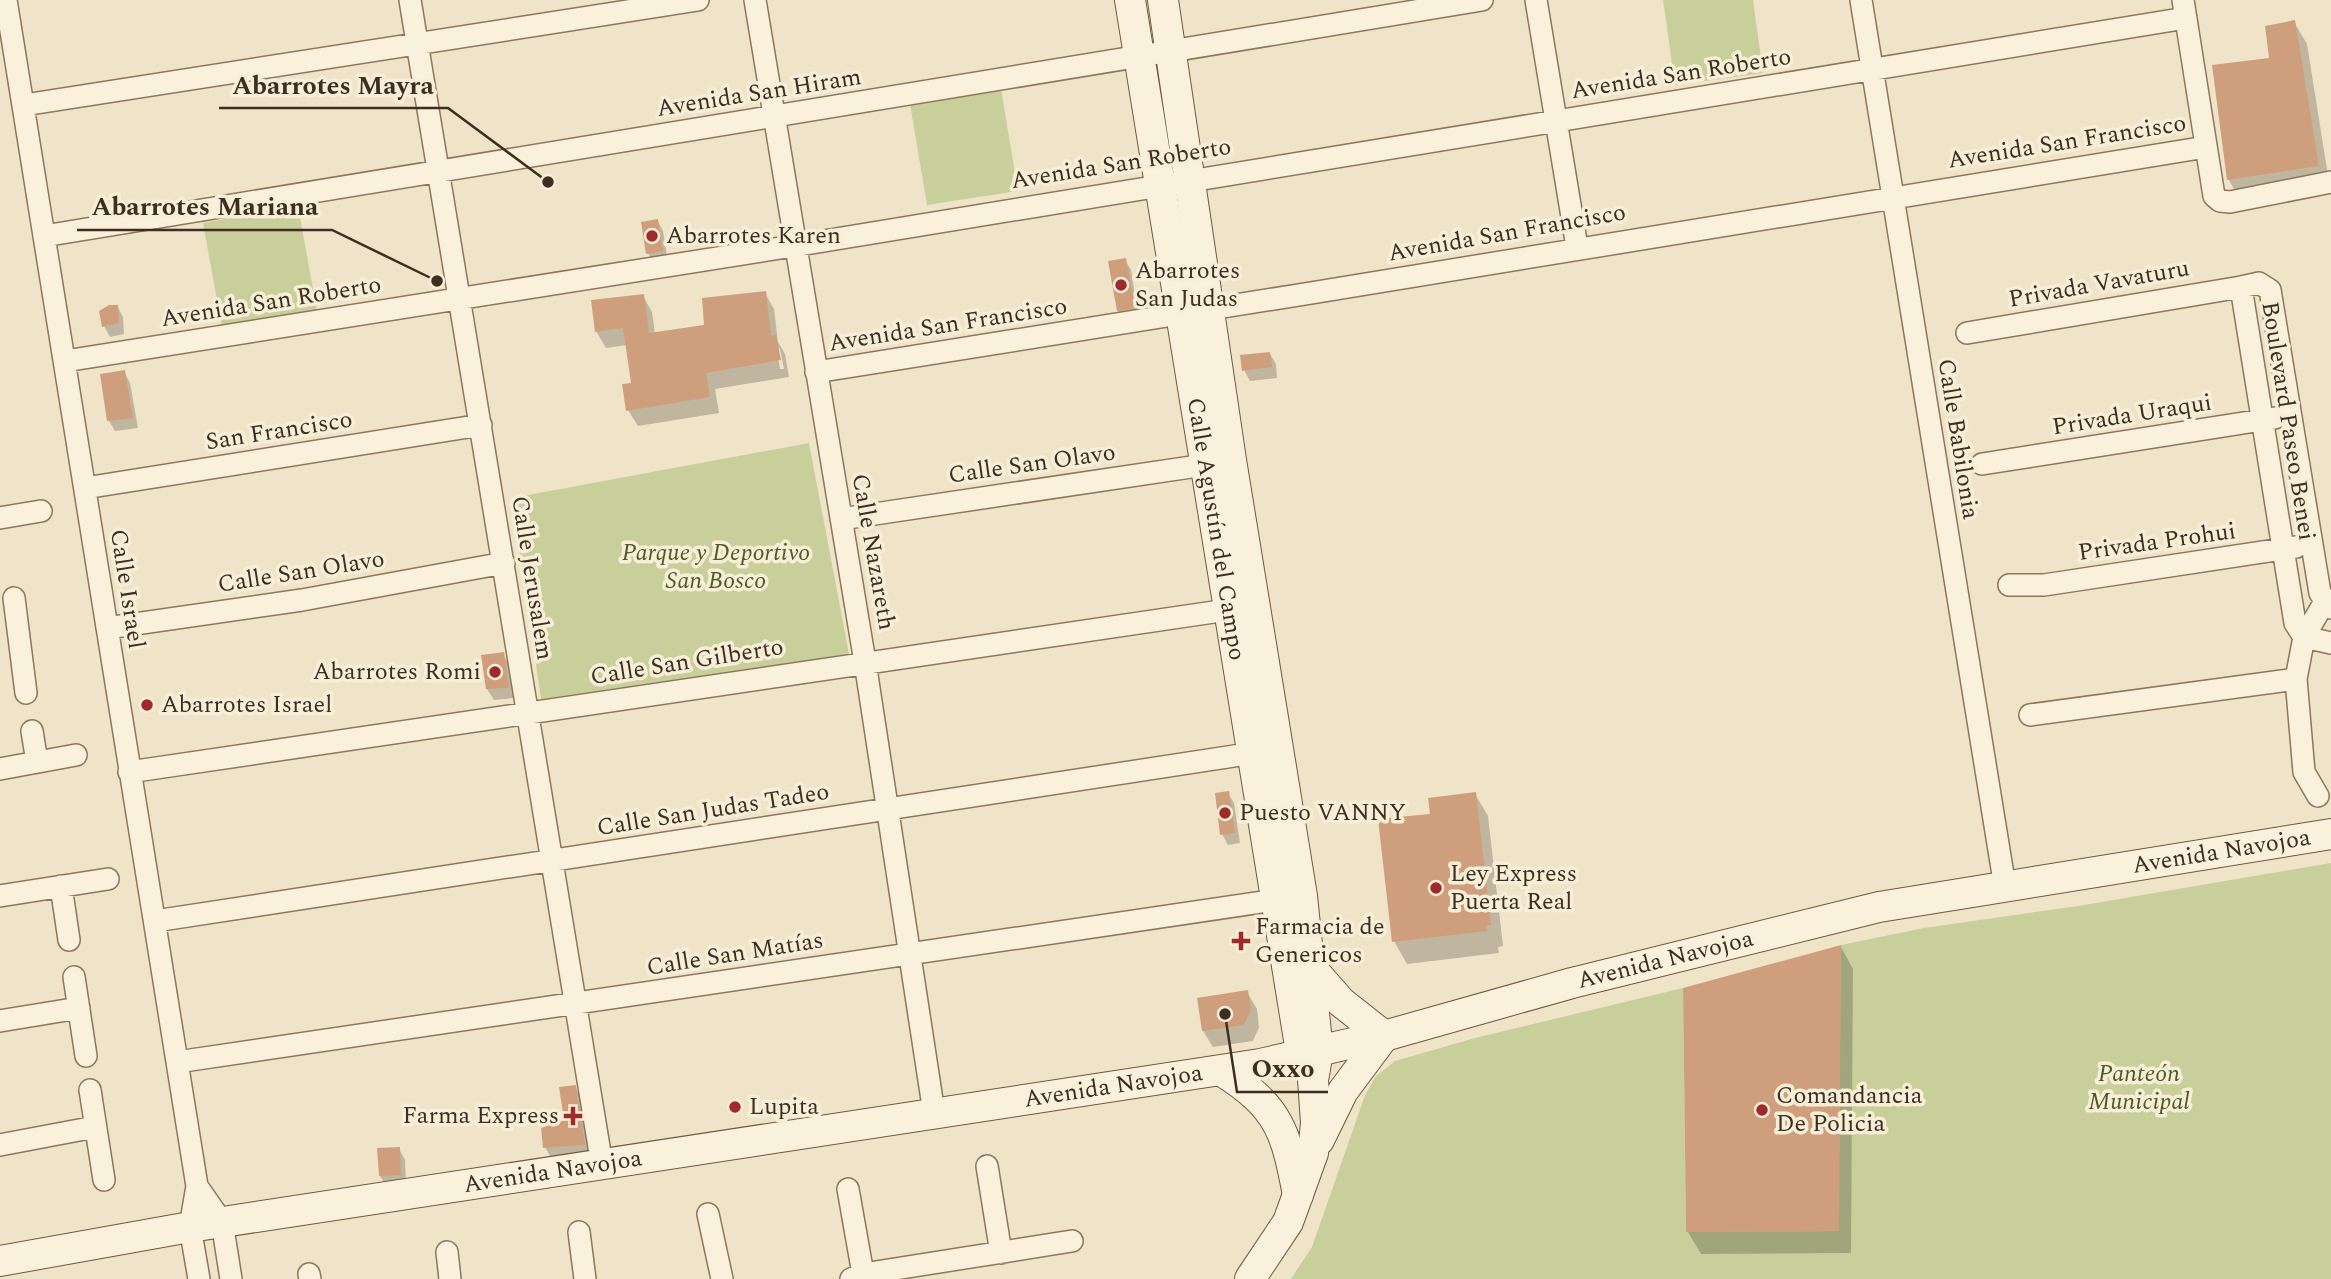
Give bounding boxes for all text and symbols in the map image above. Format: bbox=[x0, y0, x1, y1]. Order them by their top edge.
street label: Avenida San Roberto bbox=[1568, 39, 1794, 109]
street label: Avenida San Hiram bbox=[654, 59, 864, 127]
callout: Abarrotes Mayra bbox=[219, 61, 448, 108]
text: Abarrotes Mayra bbox=[232, 66, 434, 106]
street label: Avenida San Francisco bbox=[1945, 105, 2189, 179]
street label: Avenida San Roberto bbox=[1008, 129, 1234, 199]
callout: Abarrotes Mariana bbox=[77, 183, 332, 230]
text: Abarrotes Mariana bbox=[92, 187, 319, 227]
street label: Avenida San Francisco bbox=[1385, 194, 1629, 272]
place label: Abarrotes Karen bbox=[666, 218, 841, 254]
marker: Abarrotes Karen bbox=[644, 228, 660, 244]
street label: Privada Vavaturu bbox=[2006, 250, 2192, 318]
place label: Abarrotes San Judas bbox=[1135, 253, 1240, 317]
street label: Avenida San Roberto bbox=[158, 267, 384, 337]
marker: Abarrotes San Judas bbox=[1113, 277, 1129, 293]
street label: Avenida San Francisco bbox=[826, 288, 1070, 362]
street label: Boulevard Paseo Benei bbox=[2251, 299, 2325, 543]
street label: Calle Babilonia bbox=[1928, 356, 1989, 522]
street label: Privada Uraqui bbox=[2050, 385, 2214, 445]
street label: Calle Agustín del Campo bbox=[1177, 395, 1255, 663]
street label: San Francisco bbox=[203, 402, 355, 460]
street label: Calle San Olavo bbox=[946, 434, 1118, 494]
street label: Calle Nazareth bbox=[842, 471, 904, 633]
street label: Calle Jerusalem bbox=[501, 493, 563, 663]
street label: Privada Prohui bbox=[2076, 513, 2238, 571]
street label: Calle Israel bbox=[100, 527, 154, 651]
park label: Parque y Deportivo San Bosco bbox=[622, 535, 810, 599]
street label: Calle San Olavo bbox=[215, 541, 387, 603]
street label: Calle San Gilberto bbox=[588, 629, 786, 695]
place label: Abarrotes Romi bbox=[313, 654, 481, 690]
marker: Abarrotes Romi bbox=[487, 664, 503, 680]
place label: Abarrotes Israel bbox=[161, 687, 332, 723]
marker: Abarrotes Israel bbox=[139, 697, 155, 713]
street label: Calle San Judas Tadeo bbox=[594, 774, 832, 846]
place label: Puesto VANNY bbox=[1239, 795, 1406, 831]
marker: Puesto VANNY bbox=[1217, 805, 1233, 821]
street label: Avenida Navojoa bbox=[2130, 820, 2314, 884]
place label: Ley Express Puerta Real bbox=[1450, 856, 1577, 920]
marker: Ley Express Puerta Real bbox=[1428, 880, 1444, 896]
place label: Farmacia de Genericos bbox=[1255, 909, 1385, 973]
street label: Avenida Navojoa bbox=[1574, 921, 1757, 999]
street label: Calle San Matías bbox=[644, 922, 826, 986]
marker: Farmacia de Genericos bbox=[1233, 933, 1249, 949]
callout: Oxxo bbox=[1237, 1045, 1328, 1092]
text: Oxxo bbox=[1251, 1049, 1315, 1089]
street label: Avenida Navojoa bbox=[1021, 1055, 1205, 1118]
park label: Panteón Municipal bbox=[2088, 1056, 2190, 1120]
place label: Comandancia De Policia bbox=[1776, 1078, 1923, 1142]
place label: Lupita bbox=[749, 1089, 819, 1125]
place label: Farma Express bbox=[402, 1098, 559, 1134]
marker: Lupita bbox=[727, 1099, 743, 1115]
marker: Comandancia De Policia bbox=[1754, 1102, 1770, 1118]
marker: Farma Express bbox=[565, 1108, 581, 1124]
street label: Avenida Navojoa bbox=[461, 1140, 645, 1203]

